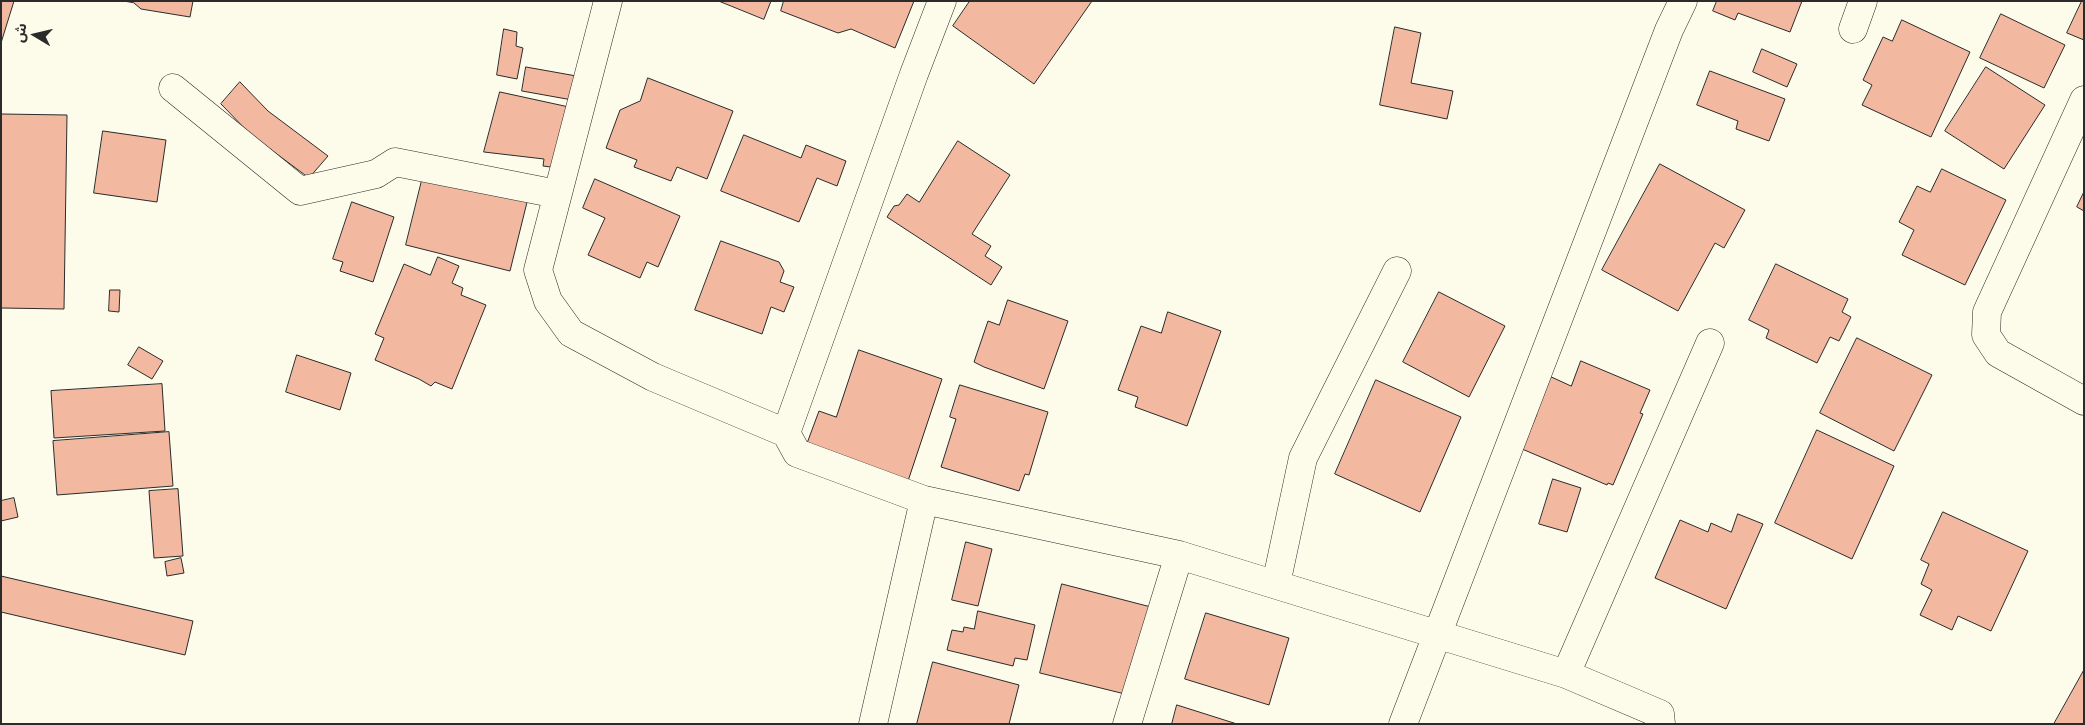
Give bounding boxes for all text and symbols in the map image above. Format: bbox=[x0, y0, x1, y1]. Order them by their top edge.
north arrow bbox=[10, 10, 60, 60]
text: ش bbox=[10, 22, 31, 44]

